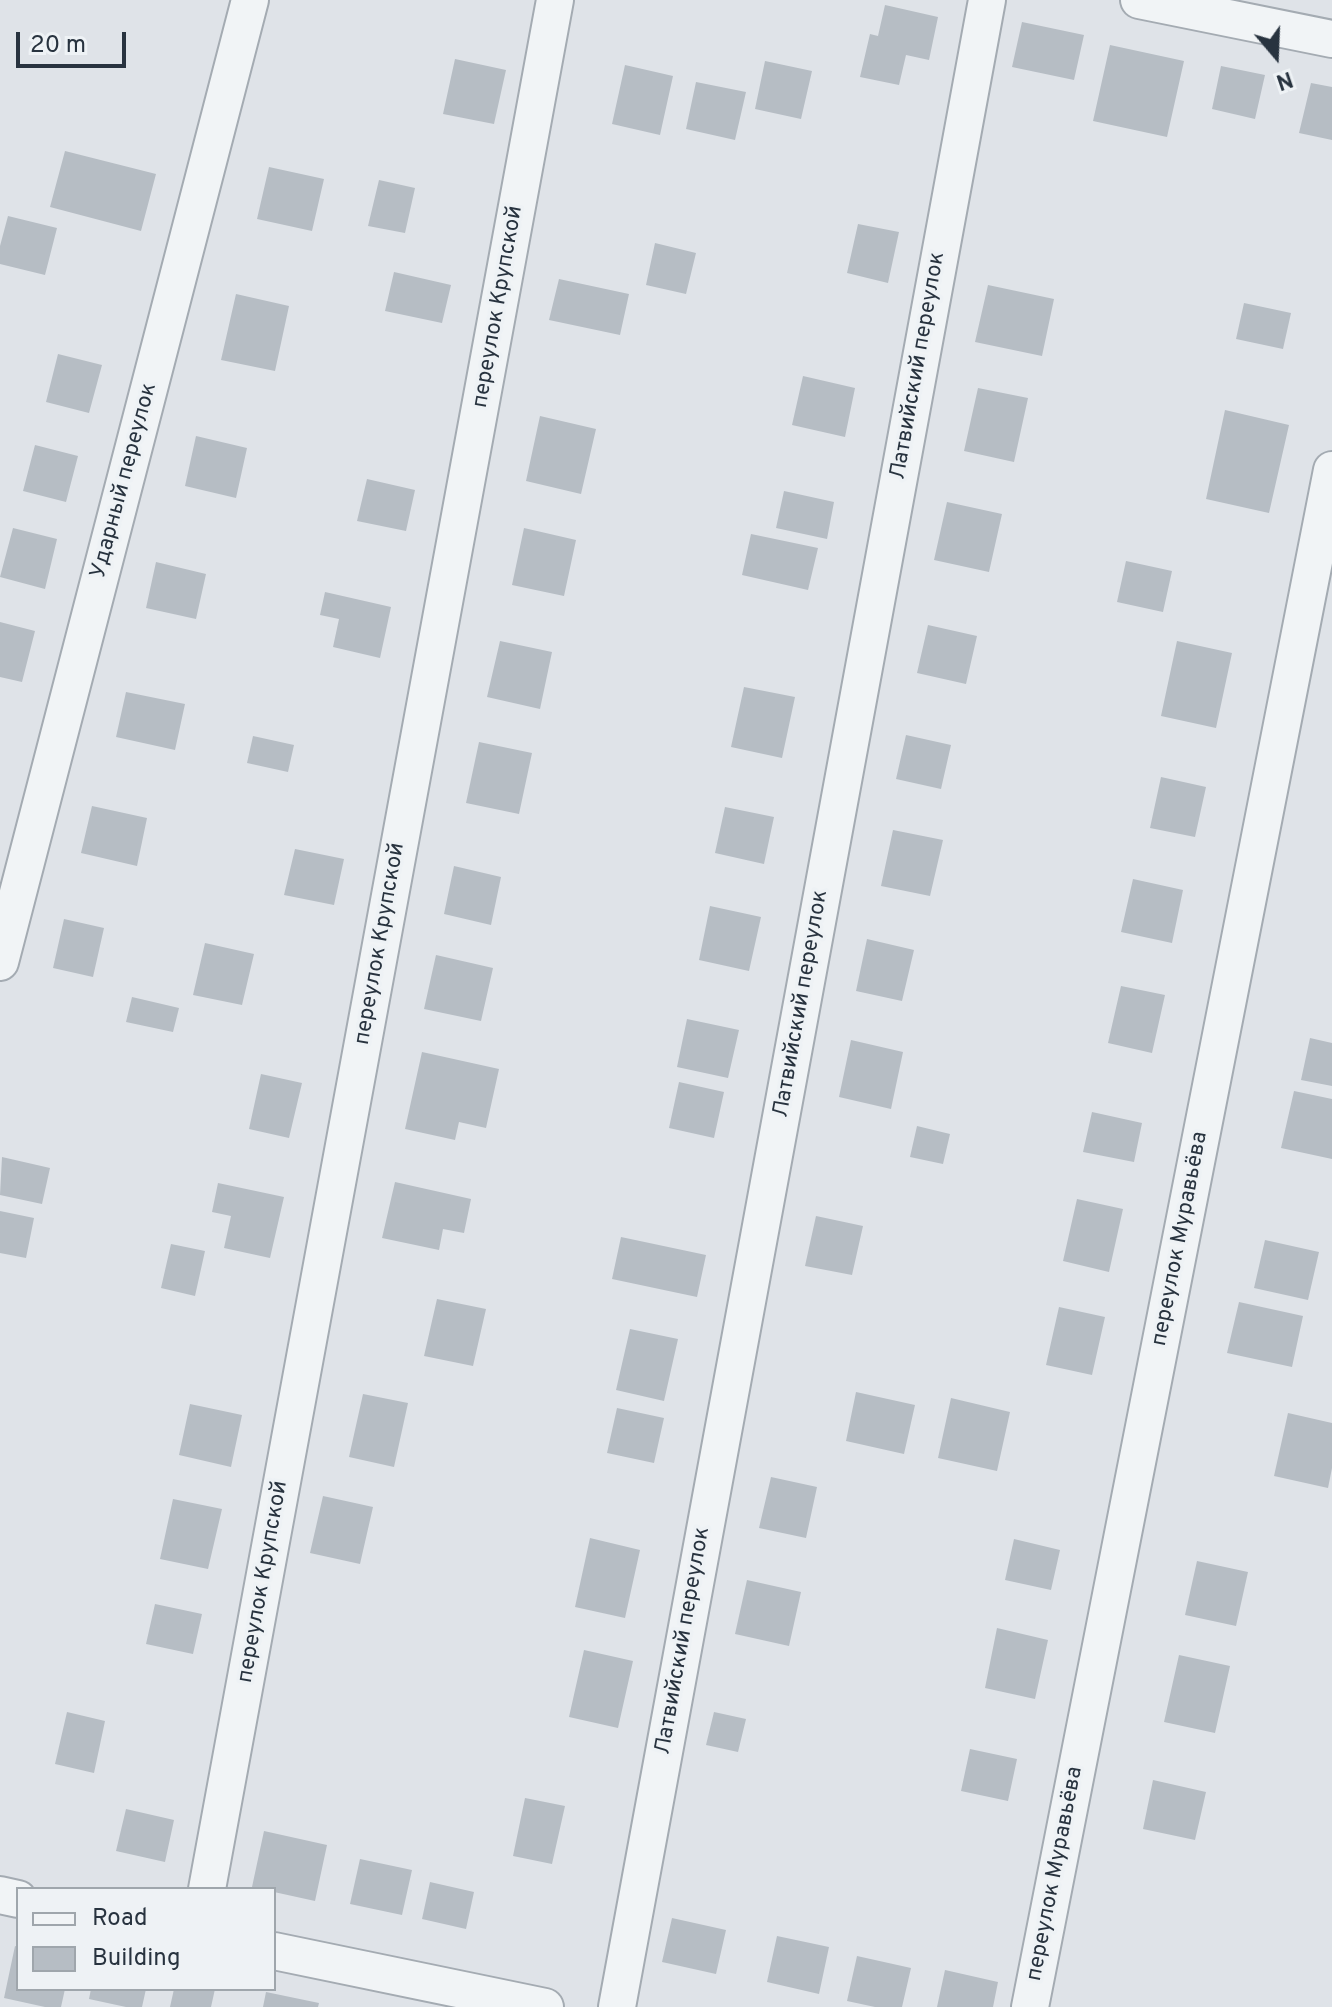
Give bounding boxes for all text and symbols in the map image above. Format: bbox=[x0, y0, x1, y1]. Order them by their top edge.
scale bar bbox=[20, 16, 130, 66]
north arrow bbox=[1236, 16, 1316, 96]
text: 20 m bbox=[30, 31, 86, 61]
text: N bbox=[1272, 64, 1296, 94]
street label: переулок Крупской bbox=[468, 204, 530, 410]
street label: Латвийский переулок bbox=[886, 250, 952, 482]
street label: Ударный переулок bbox=[86, 380, 164, 582]
street label: переулок Крупской bbox=[350, 841, 412, 1047]
street label: Латвийский переулок bbox=[769, 888, 835, 1120]
street label: переулок Муравьёва bbox=[1147, 1130, 1215, 1348]
street label: переулок Крупской bbox=[233, 1479, 295, 1685]
street label: Латвийский переулок bbox=[651, 1525, 717, 1757]
street label: переулок Муравьёва bbox=[1022, 1765, 1090, 1983]
legend bbox=[16, 1887, 276, 1991]
text: Road bbox=[92, 1904, 148, 1934]
text: Building bbox=[92, 1944, 181, 1974]

